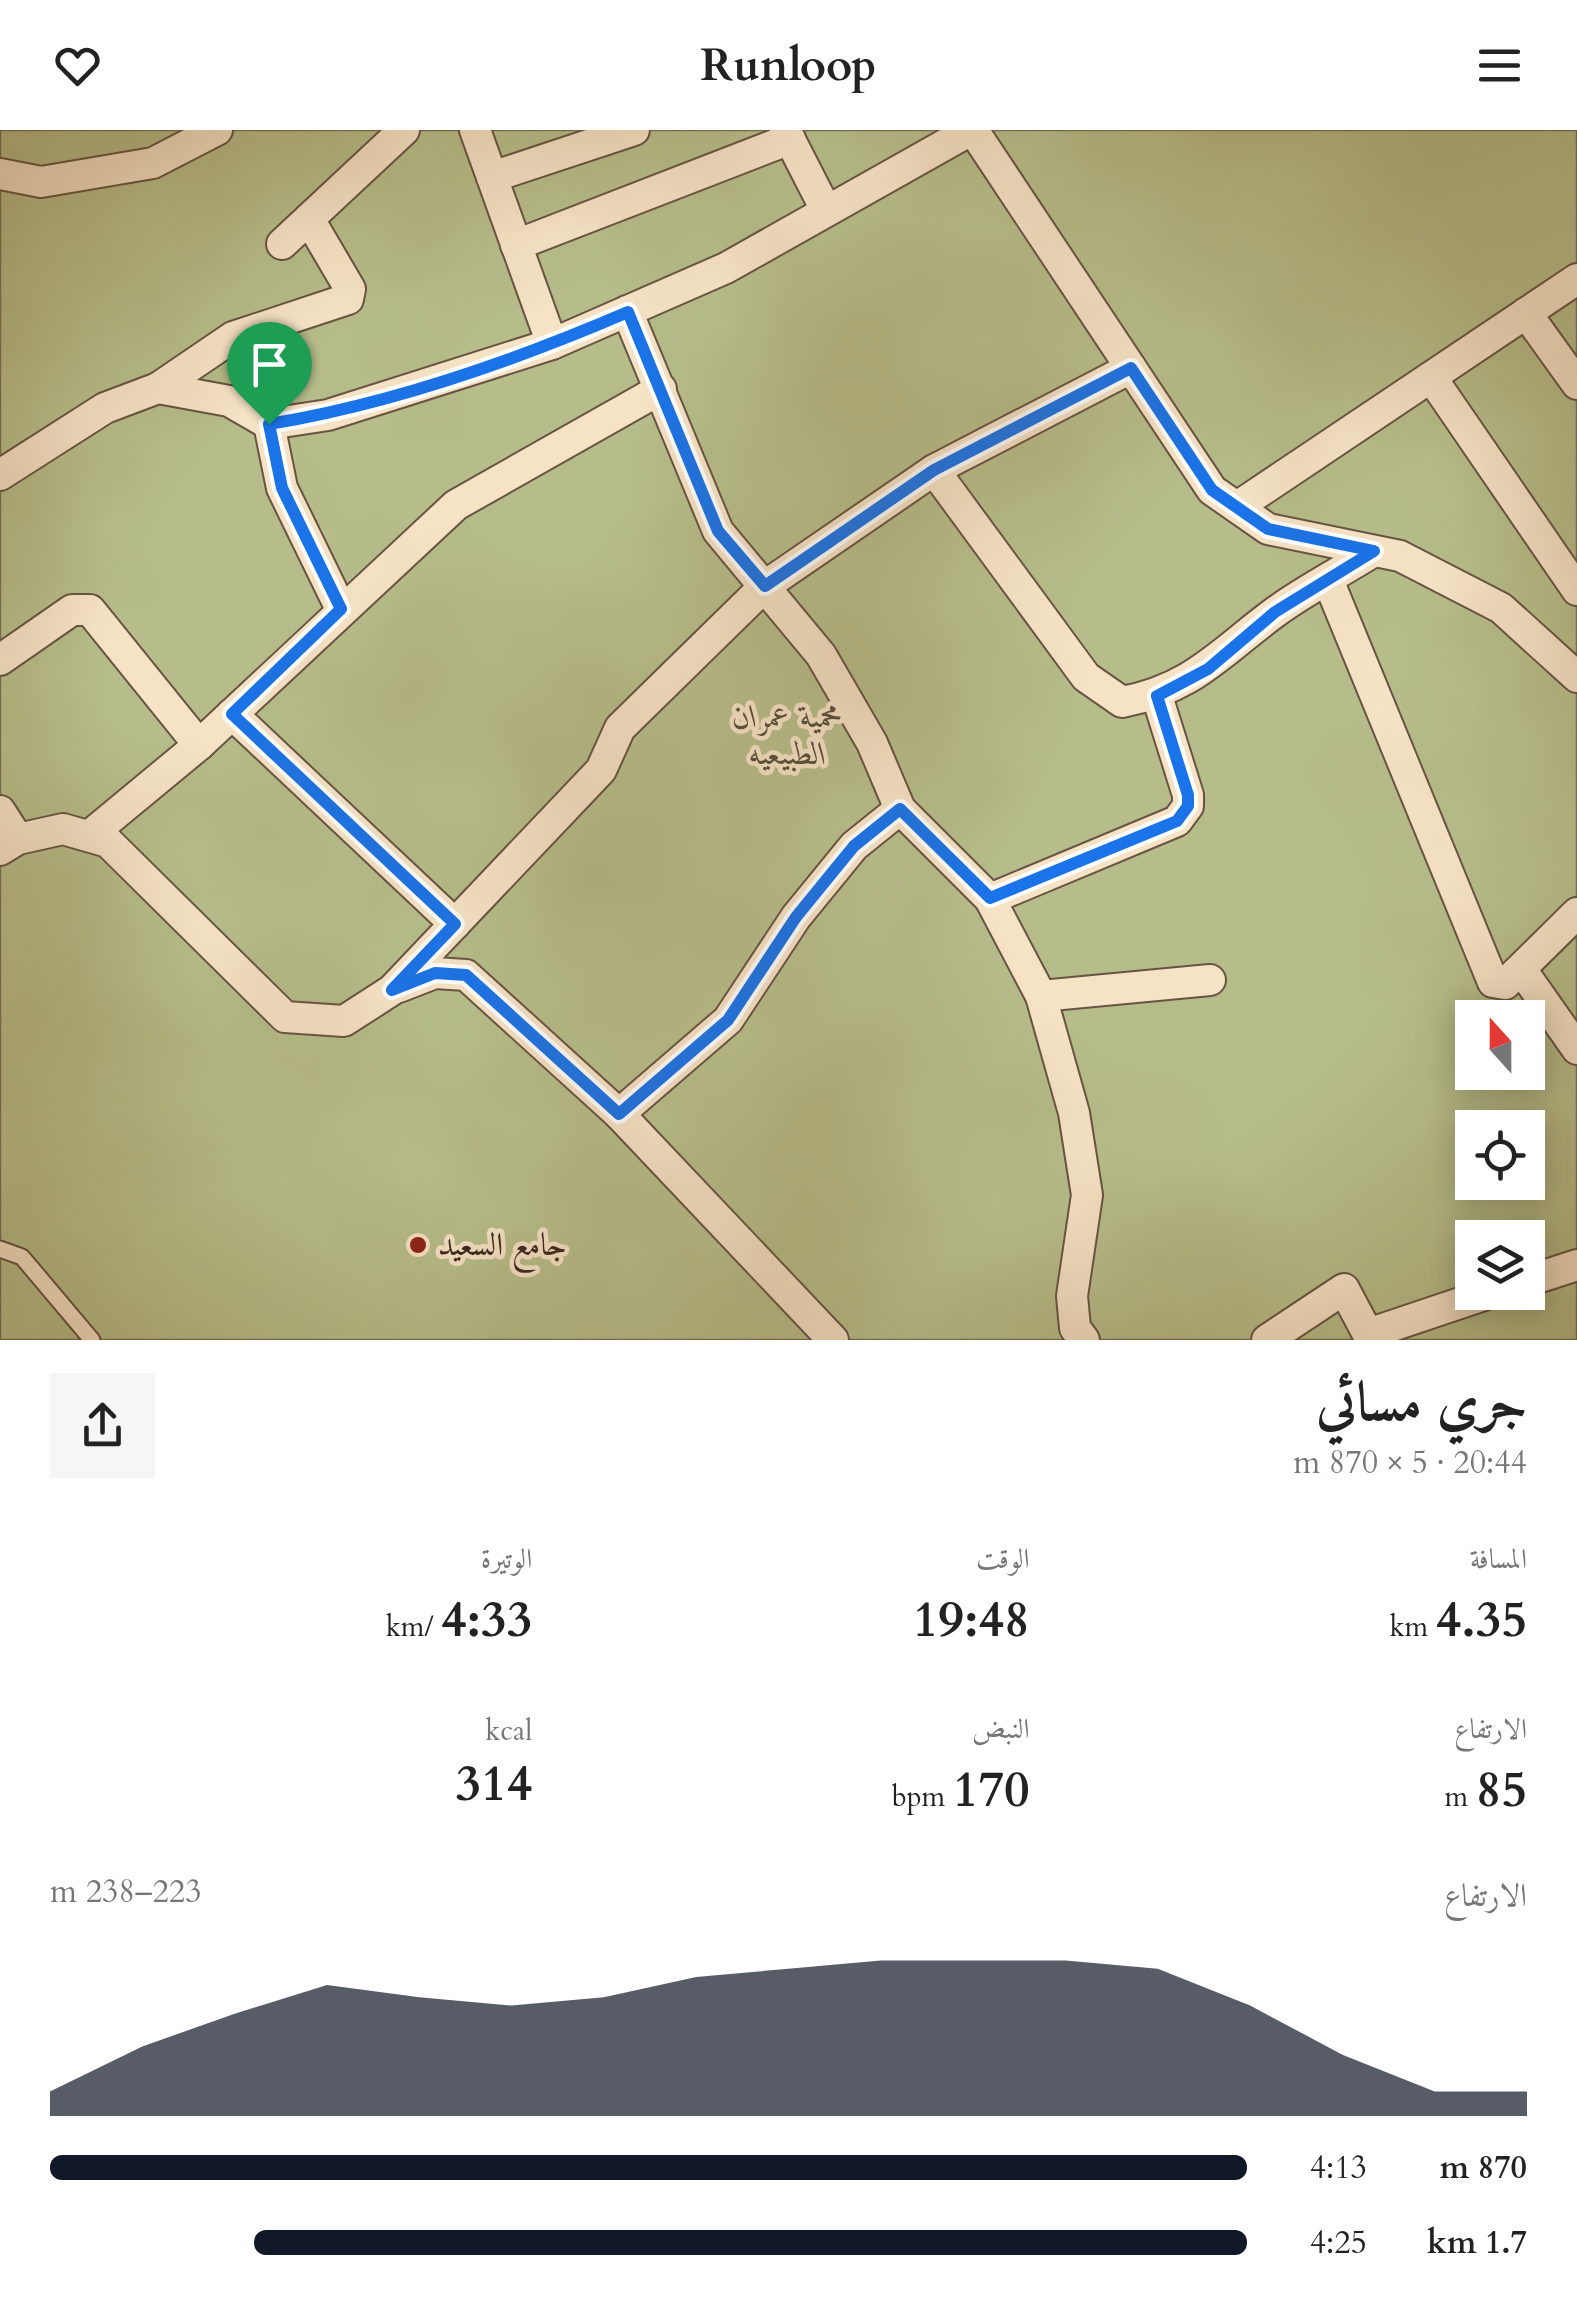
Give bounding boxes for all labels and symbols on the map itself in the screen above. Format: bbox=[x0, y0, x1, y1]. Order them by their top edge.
pin bbox=[227, 322, 312, 425]
park label: محمية عمران الطبيعيه bbox=[732, 695, 844, 776]
north arrow bbox=[1455, 1000, 1545, 1090]
place label: جامع السعيد bbox=[438, 1223, 567, 1273]
marker: جامع السعيد bbox=[407, 1234, 429, 1256]

